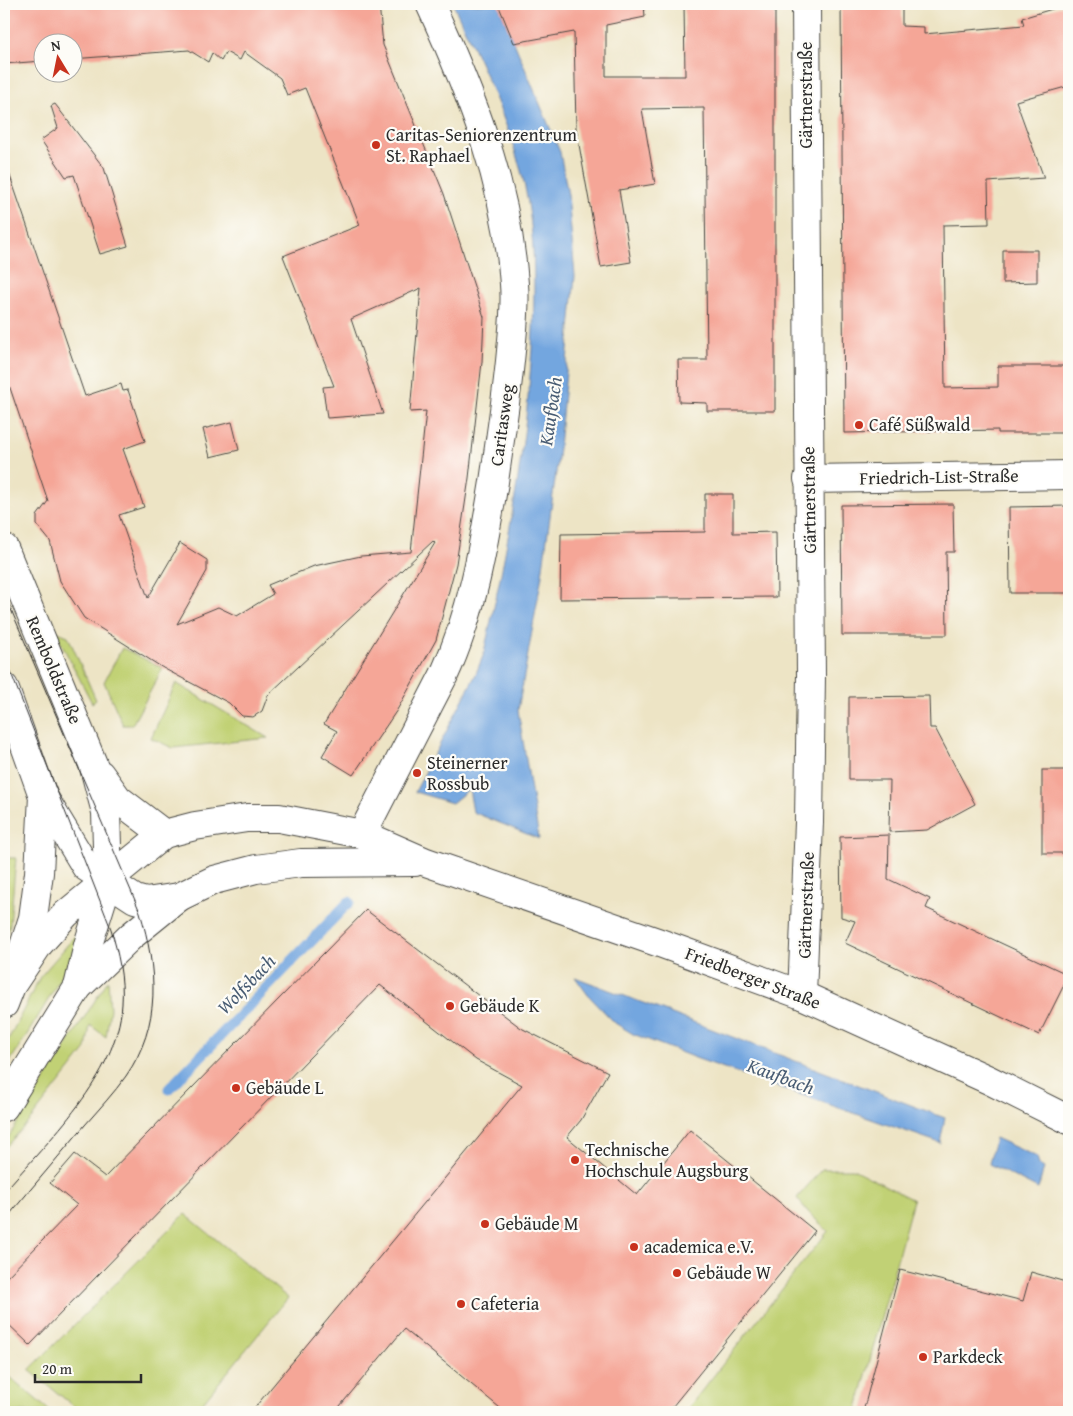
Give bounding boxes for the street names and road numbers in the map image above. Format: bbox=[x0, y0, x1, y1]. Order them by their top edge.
street label: Gärtnerstraße bbox=[792, 41, 819, 149]
street label: Caritasweg bbox=[482, 382, 521, 468]
street label: Gärtnerstraße bbox=[794, 446, 823, 554]
street label: Friedrich-List-Straße bbox=[859, 462, 1019, 491]
street label: Remboldstraße bbox=[20, 612, 89, 728]
street label: Gärtnerstraße bbox=[790, 851, 821, 959]
street label: Friedberger Straße bbox=[682, 939, 825, 1016]

